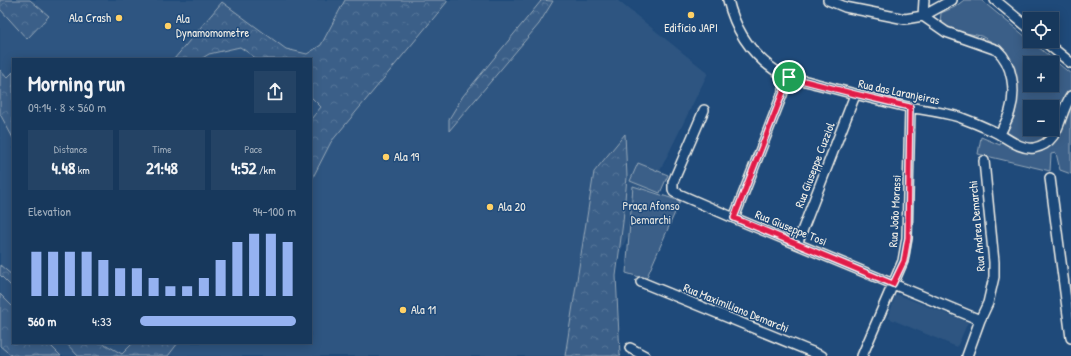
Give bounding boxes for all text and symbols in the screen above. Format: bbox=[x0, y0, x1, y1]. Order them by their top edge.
place label: Ala Crash bbox=[69, 9, 111, 26]
place label: Ala Dynamomometre bbox=[176, 10, 250, 41]
marker: Edifício JAPI bbox=[686, 10, 696, 20]
map controls bbox=[1023, 12, 1059, 136]
button: locate bbox=[1023, 12, 1059, 48]
marker: Ala Crash bbox=[114, 13, 124, 23]
place label: Edifício JAPI bbox=[664, 19, 718, 36]
marker: Ala Dynamomometre bbox=[163, 21, 173, 31]
button: + bbox=[1023, 56, 1059, 92]
pin bbox=[772, 60, 806, 94]
icon: arrive bbox=[778, 66, 800, 88]
text: Morning run bbox=[28, 68, 125, 98]
button: share bbox=[254, 71, 296, 113]
street label: Rua das Laranjeiras bbox=[857, 75, 942, 108]
text: 09:14 · 8 × 560 m bbox=[28, 98, 106, 116]
button: − bbox=[1023, 100, 1059, 136]
street label: Rua Giuseppe Cuzziol bbox=[790, 119, 839, 210]
text: Distance bbox=[54, 142, 87, 156]
text: Time bbox=[152, 142, 172, 156]
text: Pace bbox=[244, 142, 262, 156]
place label: Ala 19 bbox=[394, 148, 420, 165]
marker: Ala 19 bbox=[381, 152, 391, 162]
text: 4.48 bbox=[52, 156, 75, 179]
text: 21:48 bbox=[146, 156, 178, 179]
text: 4:52 bbox=[231, 156, 256, 179]
text: km bbox=[75, 163, 90, 177]
text: /km bbox=[256, 163, 276, 177]
street label: Rua João Morassi bbox=[884, 174, 905, 248]
street label: Rua Andrea Demarchi bbox=[964, 180, 989, 272]
park label: Praça Afonso Demarchi bbox=[622, 197, 680, 228]
place label: Ala 20 bbox=[498, 198, 526, 215]
text: Elevation bbox=[28, 202, 71, 220]
text: 94–100 m bbox=[253, 202, 296, 220]
marker: Ala 20 bbox=[485, 202, 495, 212]
street label: Rua Giuseppe Tosi bbox=[753, 205, 830, 250]
street label: Rua Maximiliano Demarchi bbox=[681, 279, 791, 336]
place label: Ala 11 bbox=[411, 301, 436, 318]
marker: Ala 11 bbox=[398, 305, 408, 315]
text: 560 m bbox=[28, 312, 56, 330]
text: 4:33 bbox=[92, 312, 112, 330]

